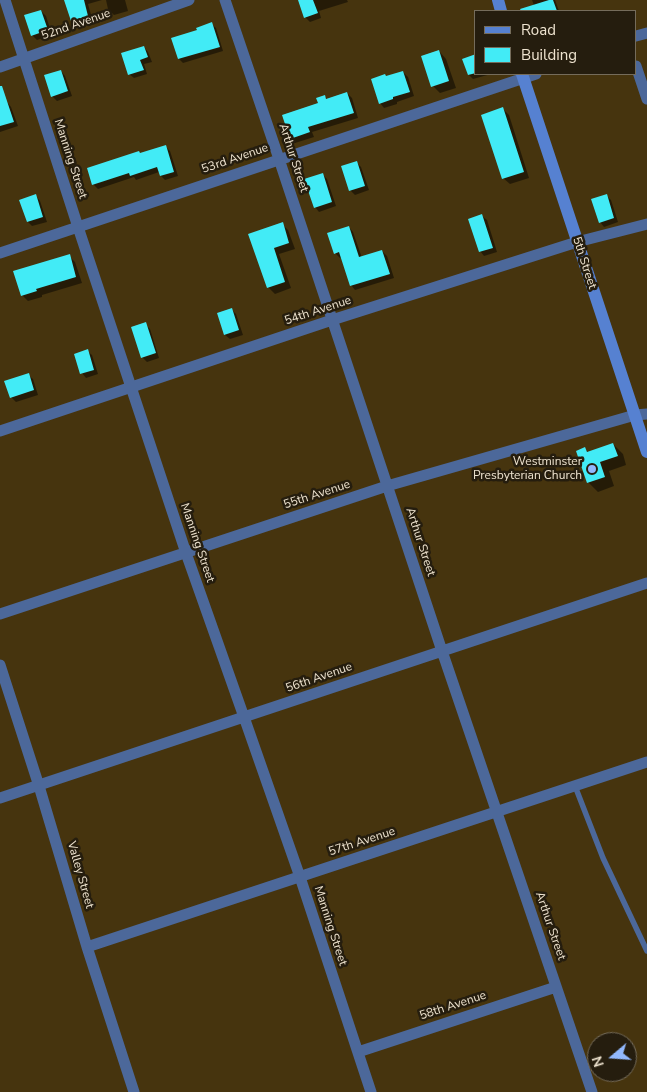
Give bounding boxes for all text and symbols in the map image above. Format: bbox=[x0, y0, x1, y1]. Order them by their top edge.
street label: 52nd Avenue bbox=[40, 6, 112, 44]
legend bbox=[474, 10, 637, 75]
text: Road bbox=[521, 20, 556, 40]
text: Building bbox=[521, 45, 577, 65]
street label: Manning Street bbox=[50, 117, 90, 201]
street label: Arthur Street bbox=[275, 122, 311, 194]
street label: 53rd Avenue bbox=[200, 141, 270, 177]
street label: 5th Street bbox=[569, 235, 599, 291]
street label: 54th Avenue bbox=[283, 293, 353, 329]
place label: Westminster Presbyterian Church bbox=[473, 455, 582, 483]
marker: Westminster Presbyterian Church bbox=[586, 463, 598, 475]
street label: 55th Avenue bbox=[282, 477, 352, 513]
street label: Manning Street bbox=[177, 502, 217, 584]
street label: Arthur Street bbox=[402, 506, 438, 578]
street label: 56th Avenue bbox=[284, 660, 354, 696]
street label: 57th Avenue bbox=[327, 824, 397, 860]
street label: Valley Street bbox=[64, 840, 96, 910]
street label: Manning Street bbox=[310, 884, 350, 968]
street label: Arthur Street bbox=[532, 890, 568, 962]
street label: 58th Avenue bbox=[418, 988, 488, 1024]
north arrow bbox=[587, 1032, 637, 1082]
text: N bbox=[588, 1054, 609, 1069]

